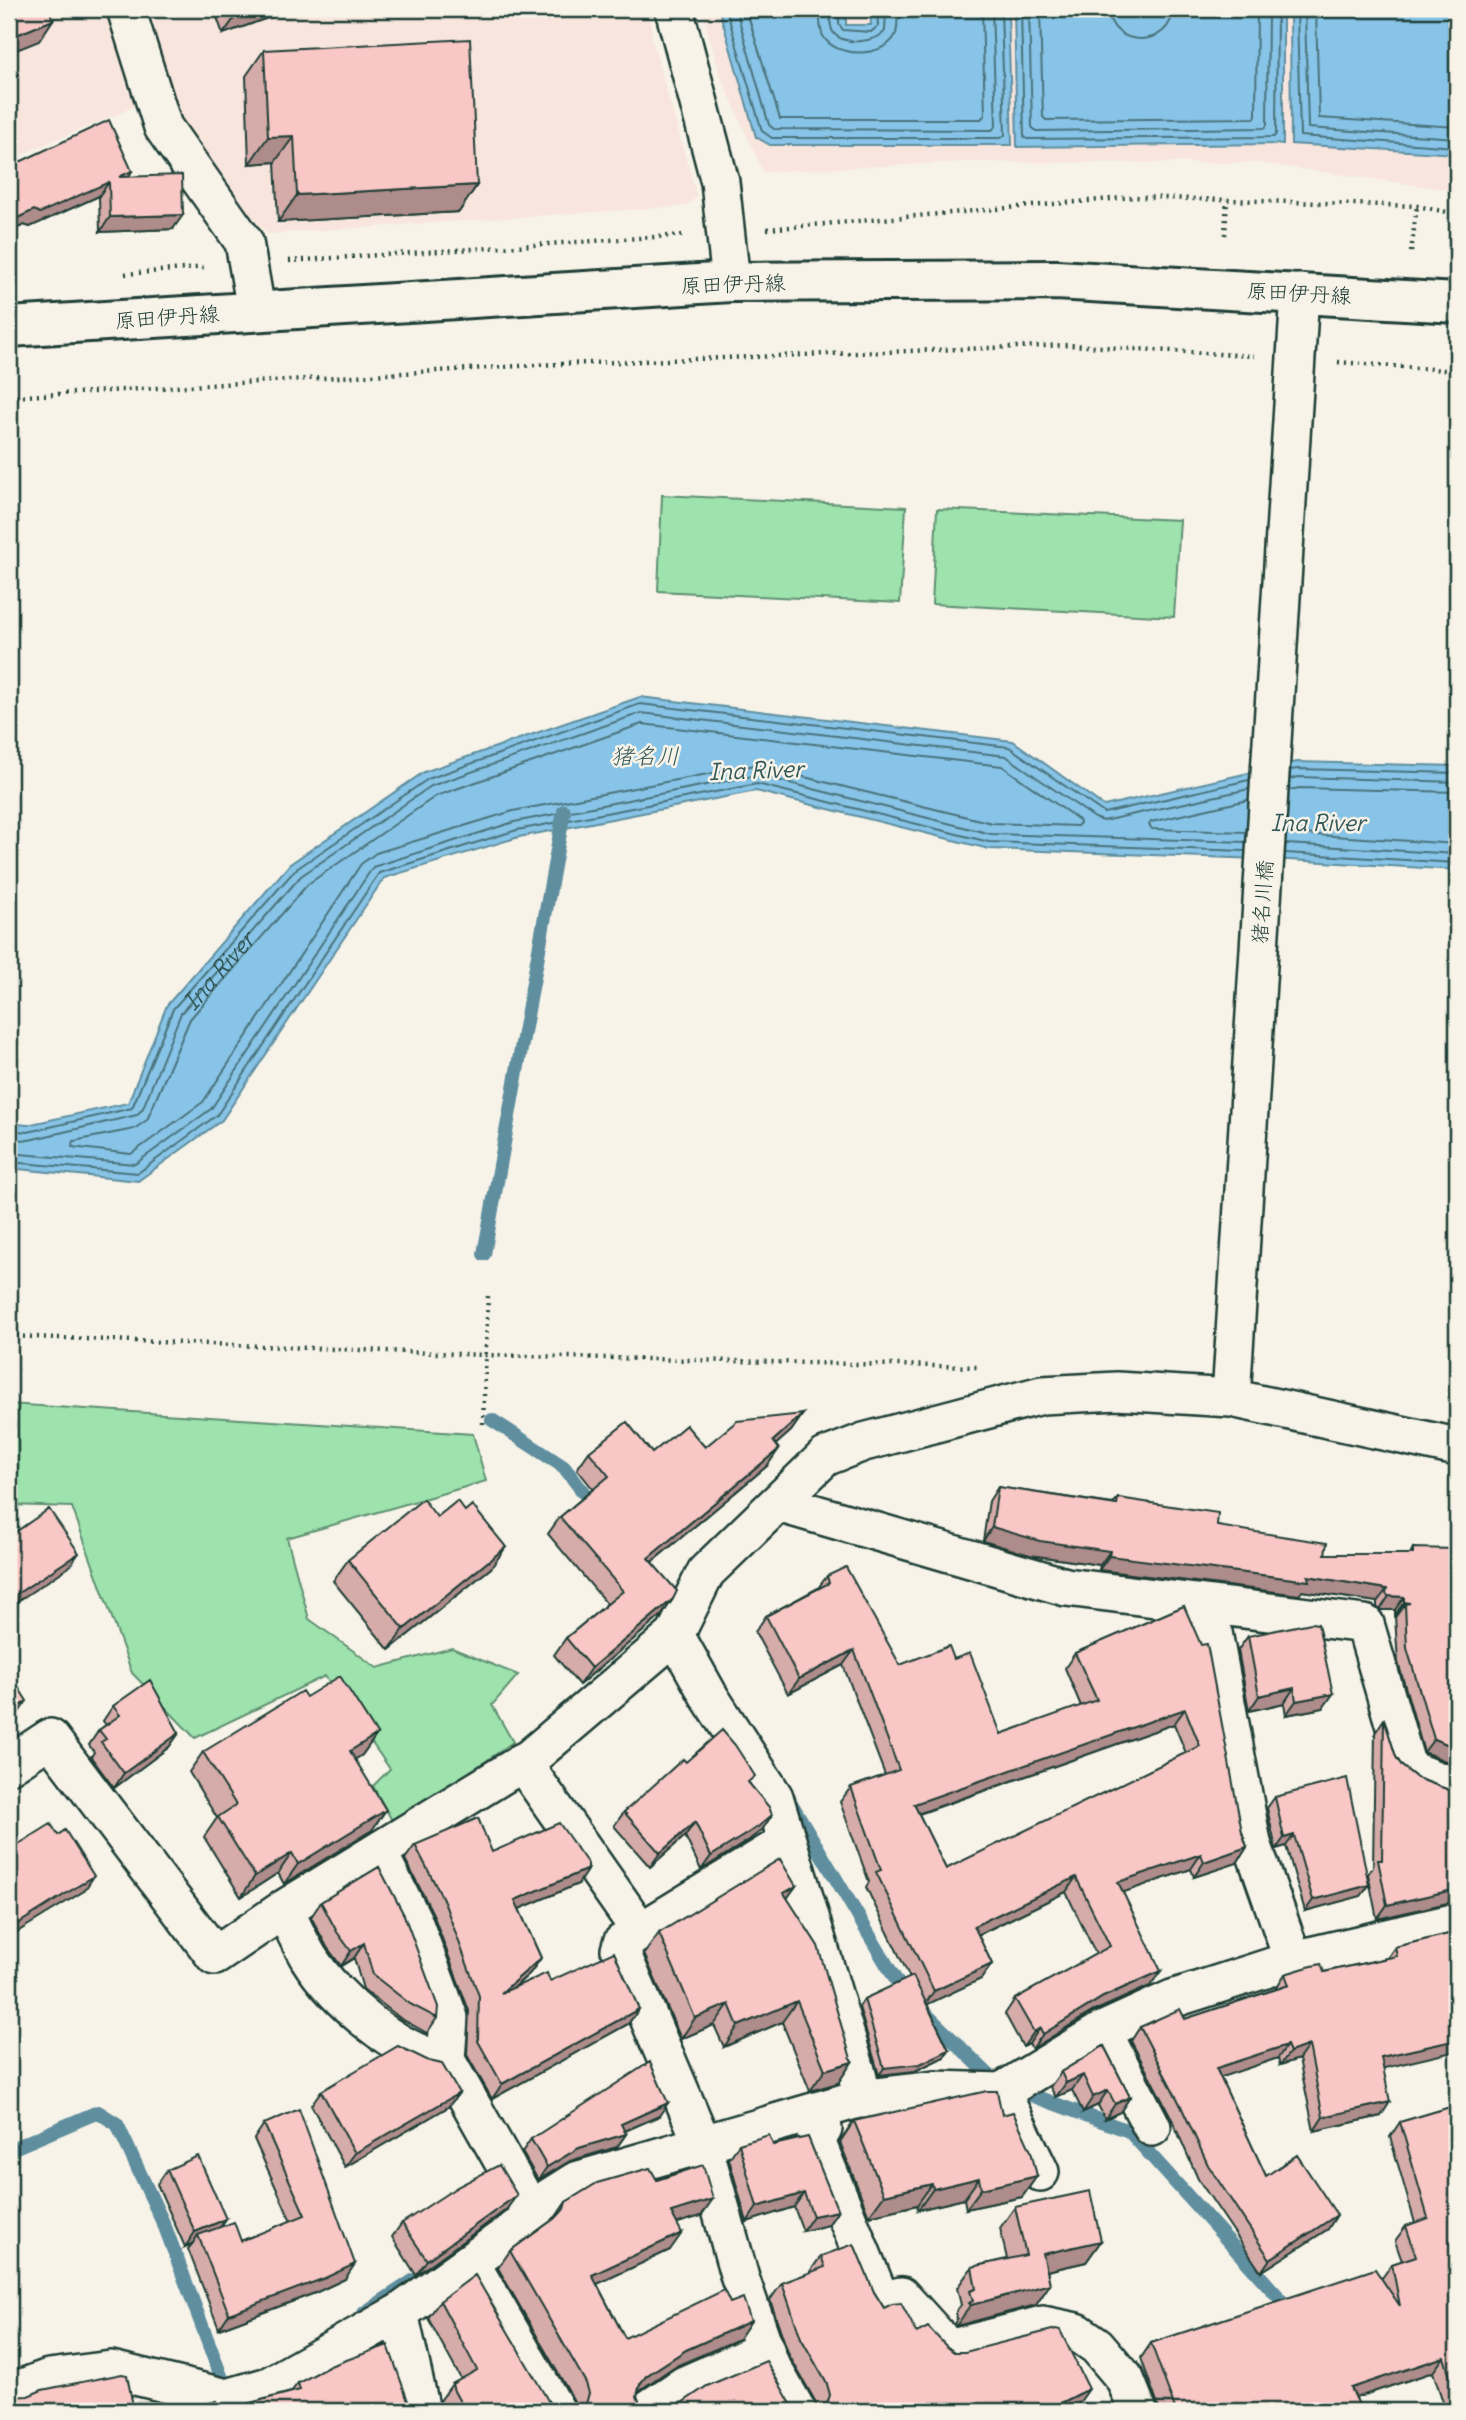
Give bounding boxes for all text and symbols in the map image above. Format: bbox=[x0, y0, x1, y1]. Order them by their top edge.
street label: 原田伊丹線 bbox=[680, 269, 786, 299]
street label: 原田伊丹線 bbox=[1246, 277, 1352, 309]
street label: 原田伊丹線 bbox=[114, 300, 220, 334]
water label: 猪名川 bbox=[611, 741, 680, 770]
water label: Ina River bbox=[708, 754, 806, 786]
water label: Ina River bbox=[1271, 808, 1368, 837]
street label: 猪名川橋 bbox=[1246, 859, 1278, 945]
water label: Ina River bbox=[176, 923, 262, 1016]

